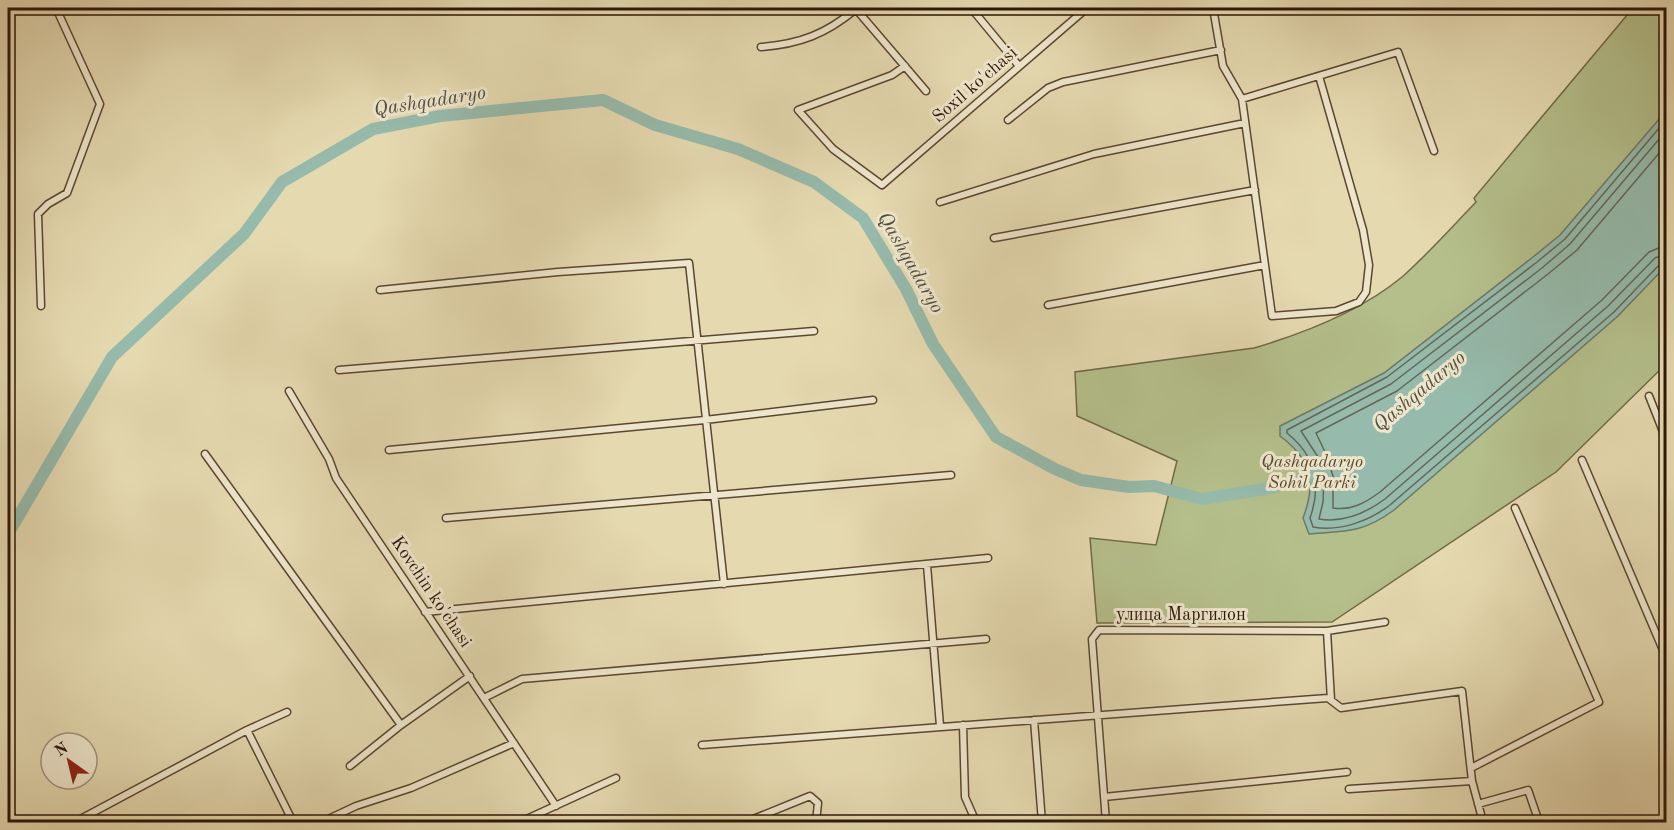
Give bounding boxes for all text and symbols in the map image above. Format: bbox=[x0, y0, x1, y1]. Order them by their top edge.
street label: Soxil ko'chasi bbox=[929, 43, 1021, 126]
water label: Qashqadaryo bbox=[372, 83, 488, 121]
water label: Qashqadaryo bbox=[873, 209, 947, 317]
water label: Qashqadaryo bbox=[1370, 348, 1470, 436]
park label: Qashqadaryo Sohil Parki bbox=[1261, 453, 1363, 492]
street label: Kovchin ko'chasi bbox=[387, 533, 475, 651]
street label: улица Маргилон bbox=[1116, 606, 1246, 624]
north arrow bbox=[39, 731, 99, 791]
text: N bbox=[52, 740, 72, 760]

